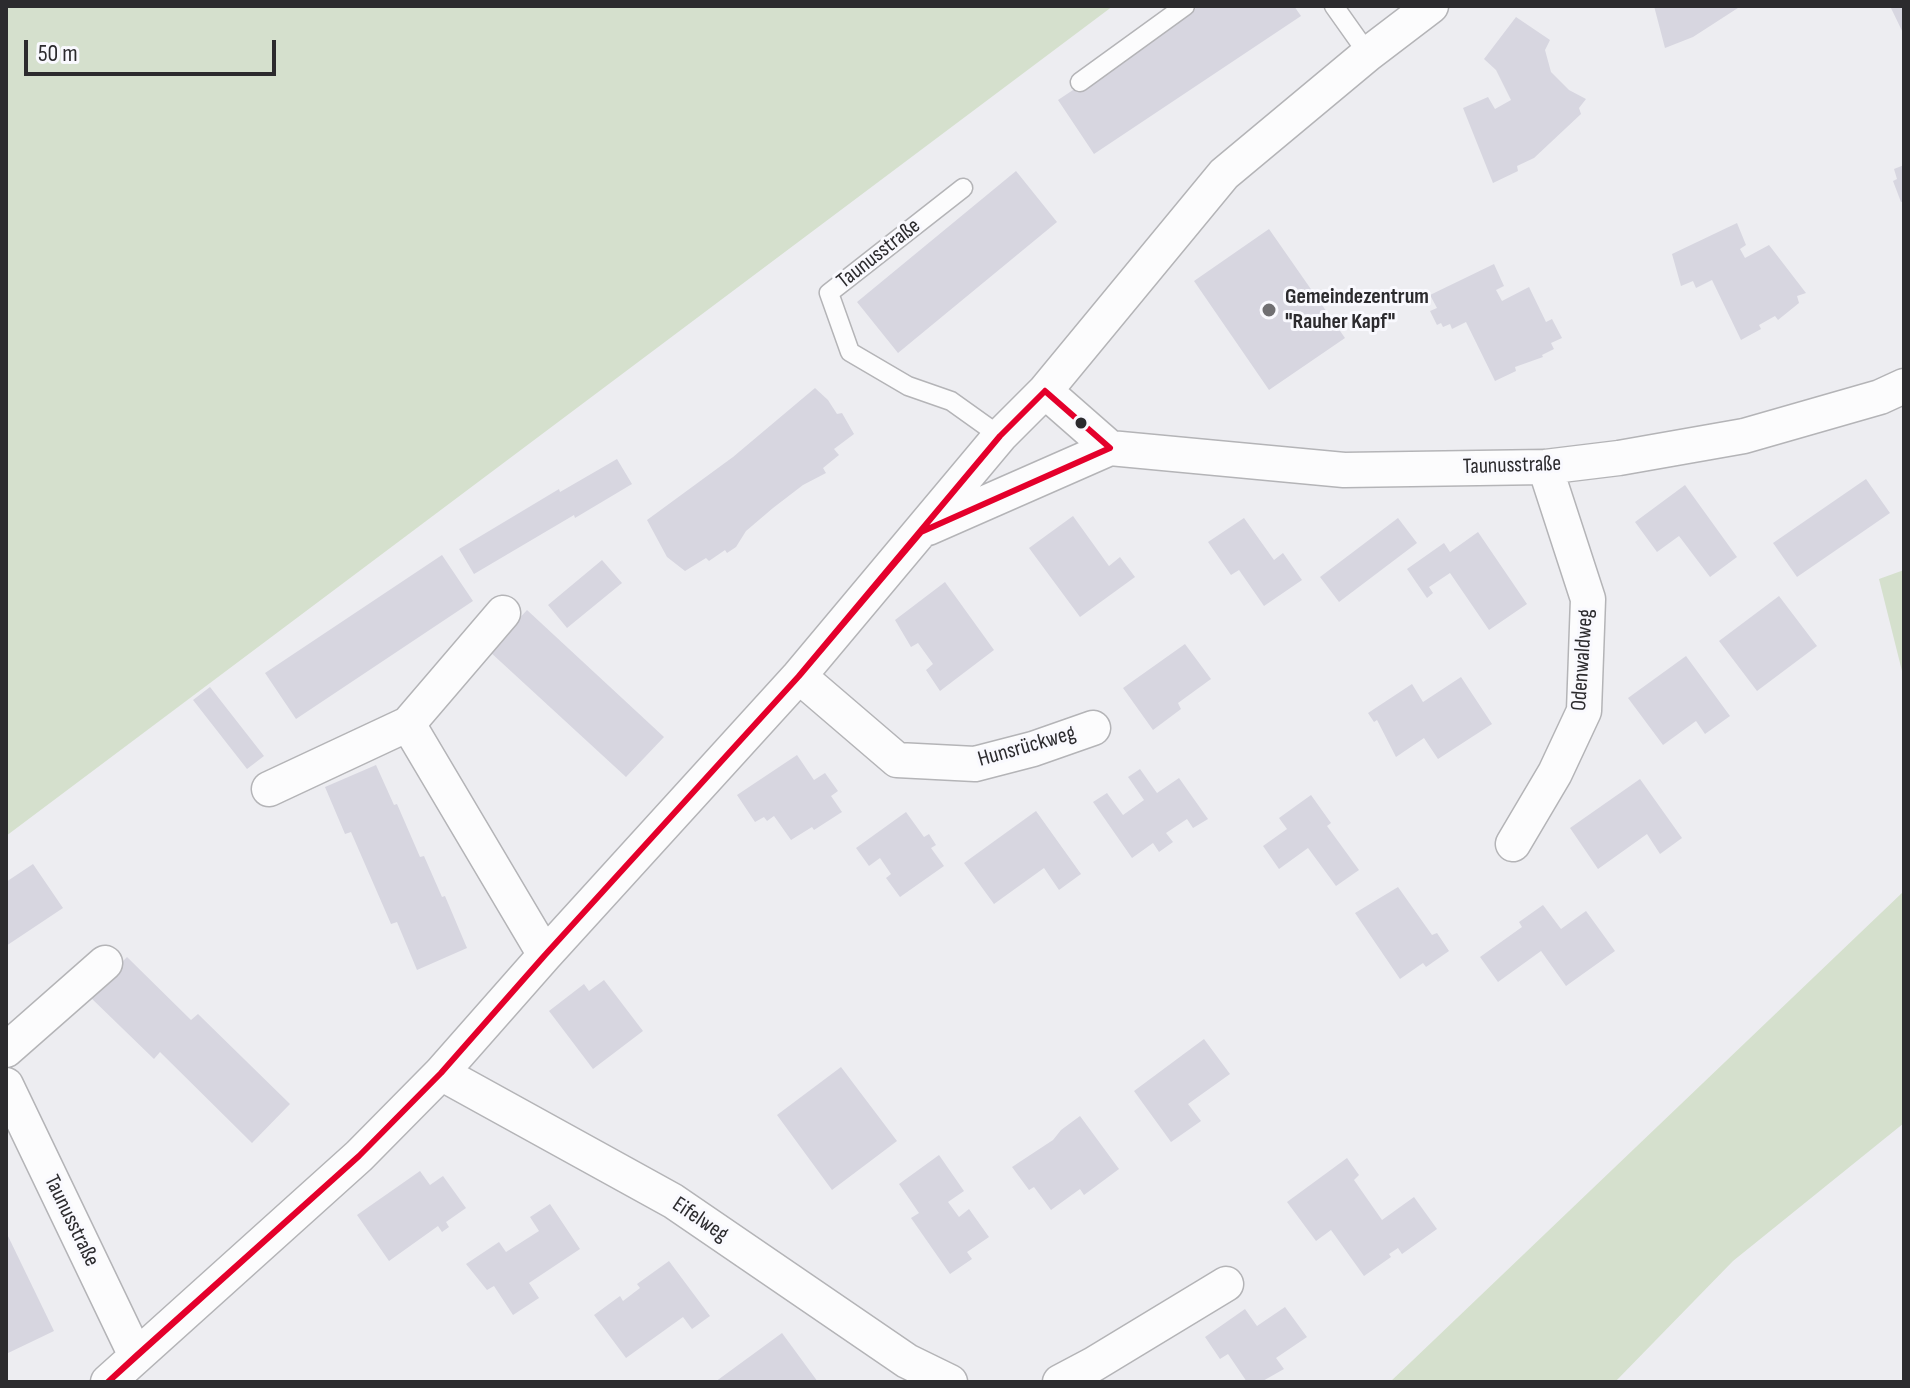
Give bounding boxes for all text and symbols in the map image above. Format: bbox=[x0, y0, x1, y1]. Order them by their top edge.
scale bar bbox=[28, 24, 280, 74]
text: 50 m bbox=[38, 39, 78, 68]
street label: Taunusstraße bbox=[832, 213, 926, 295]
place label: Gemeindezentrum "Rauher Kapf" bbox=[1285, 284, 1429, 336]
marker: Gemeindezentrum "Rauher Kapf" bbox=[1260, 301, 1278, 319]
unlabelled marker bbox=[1073, 415, 1089, 431]
street label: Taunusstraße bbox=[1462, 451, 1562, 481]
street label: Odenwaldweg bbox=[1566, 608, 1600, 712]
street label: Hunsrückweg bbox=[975, 720, 1079, 774]
street label: Taunusstraße bbox=[38, 1171, 104, 1271]
street label: Eifelweg bbox=[667, 1192, 733, 1248]

